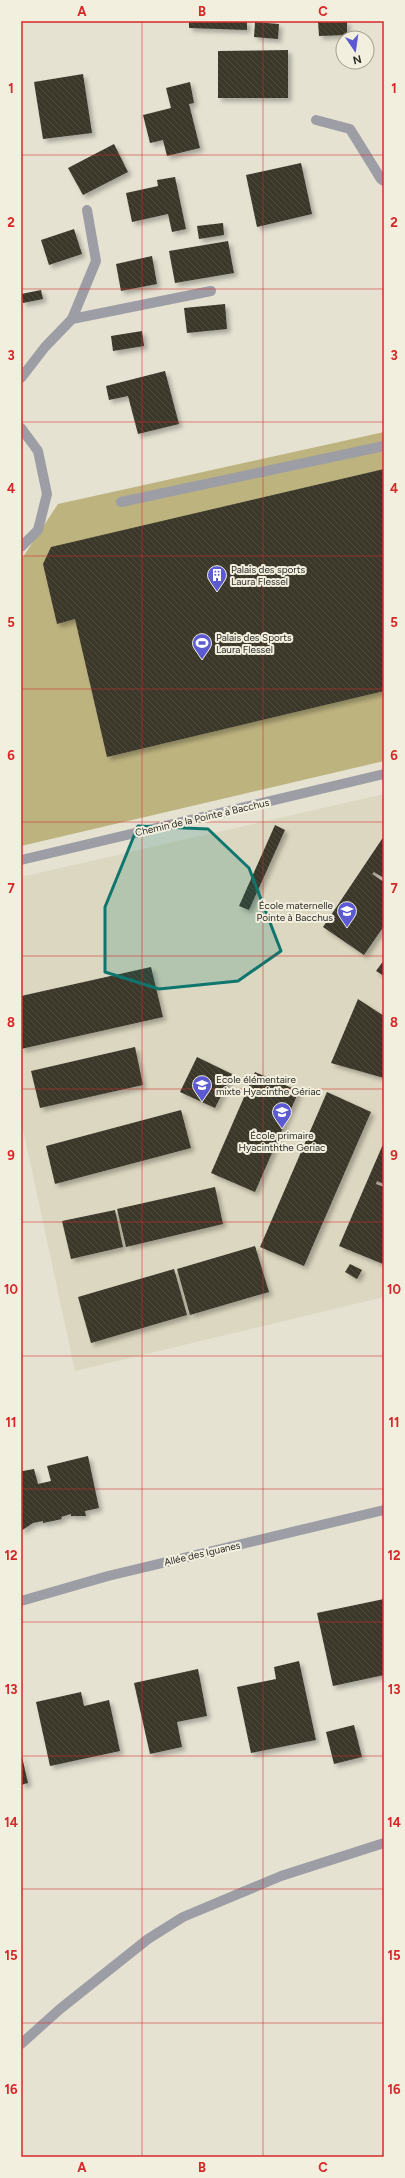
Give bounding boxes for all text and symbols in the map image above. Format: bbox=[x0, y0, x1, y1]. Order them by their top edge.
text: A bbox=[77, 4, 87, 19]
text: B bbox=[198, 4, 206, 19]
text: C bbox=[318, 4, 328, 19]
north arrow bbox=[335, 30, 375, 70]
text: N bbox=[352, 52, 363, 67]
text: 1 bbox=[8, 81, 14, 96]
text: 1 bbox=[391, 81, 397, 96]
text: 2 bbox=[7, 215, 15, 230]
text: 2 bbox=[390, 215, 398, 230]
text: 3 bbox=[7, 348, 15, 363]
text: 3 bbox=[390, 348, 398, 363]
text: 4 bbox=[7, 481, 15, 496]
text: 4 bbox=[390, 481, 398, 496]
place label: Palais des sports Laura Flessel bbox=[231, 563, 306, 588]
building icon: Palais des sports Laura Flessel bbox=[206, 564, 228, 592]
text: 5 bbox=[7, 615, 15, 630]
text: 5 bbox=[390, 615, 398, 630]
place label: Palais des Sports Laura Flessel bbox=[216, 631, 292, 656]
sports icon: Palais des Sports Laura Flessel bbox=[191, 632, 213, 660]
text: 6 bbox=[7, 748, 15, 763]
text: 6 bbox=[390, 748, 398, 763]
street label: Chemin de la Pointe à Bacchus bbox=[134, 796, 271, 839]
text: 7 bbox=[7, 881, 15, 896]
text: 7 bbox=[390, 881, 398, 896]
place label: École maternelle Pointe à Bacchus bbox=[257, 899, 334, 924]
school or university icon: École maternelle Pointe à Bacchus bbox=[336, 900, 358, 928]
text: 8 bbox=[7, 1015, 15, 1030]
text: 8 bbox=[390, 1015, 398, 1030]
place label: Ecole élémentaire mixte Hyacinthe Gériac bbox=[216, 1073, 321, 1098]
school or university icon: Ecole élémentaire mixte Hyacinthe Gériac bbox=[191, 1074, 213, 1102]
school or university icon: École primaire Hyacinththe Geriac bbox=[271, 1101, 293, 1129]
place label: École primaire Hyacinththe Geriac bbox=[239, 1129, 326, 1154]
text: 9 bbox=[7, 1148, 15, 1163]
text: 9 bbox=[390, 1148, 398, 1163]
text: 10 bbox=[4, 1282, 18, 1297]
text: 10 bbox=[387, 1282, 401, 1297]
text: 11 bbox=[6, 1415, 16, 1430]
text: 11 bbox=[389, 1415, 399, 1430]
street label: Allée des Iguanes bbox=[163, 1538, 242, 1569]
text: 12 bbox=[4, 1548, 18, 1563]
text: 12 bbox=[387, 1548, 401, 1563]
text: 13 bbox=[5, 1682, 17, 1697]
text: 13 bbox=[388, 1682, 400, 1697]
text: 14 bbox=[4, 1815, 18, 1830]
text: 14 bbox=[387, 1815, 401, 1830]
text: 15 bbox=[4, 1948, 18, 1963]
text: 15 bbox=[387, 1948, 401, 1963]
text: 16 bbox=[4, 2082, 18, 2097]
text: 16 bbox=[387, 2082, 401, 2097]
text: A bbox=[77, 2160, 87, 2175]
text: B bbox=[198, 2160, 206, 2175]
text: C bbox=[318, 2160, 328, 2175]

